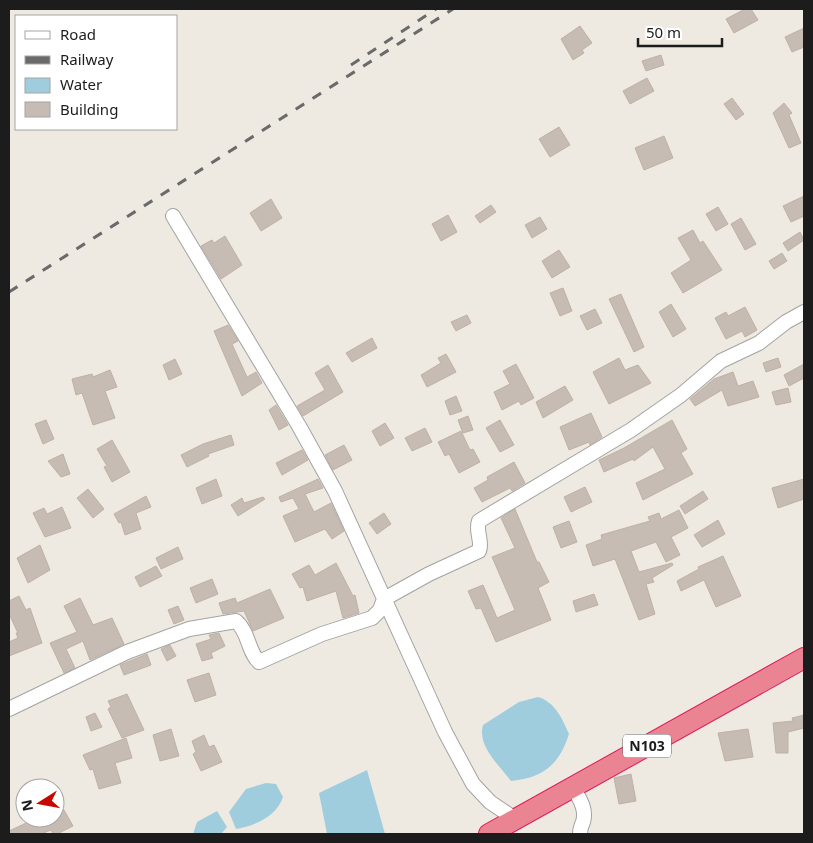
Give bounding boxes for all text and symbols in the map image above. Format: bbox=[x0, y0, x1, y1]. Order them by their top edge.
legend bbox=[15, 15, 178, 130]
scale bar bbox=[638, 15, 722, 47]
text: 50 m bbox=[646, 22, 681, 42]
text: Road bbox=[60, 24, 96, 44]
text: Railway bbox=[60, 49, 114, 69]
text: Water bbox=[60, 74, 102, 94]
text: Building bbox=[60, 99, 118, 119]
road number: N103 bbox=[623, 734, 671, 758]
north arrow bbox=[15, 778, 65, 828]
text: N bbox=[16, 798, 37, 813]

